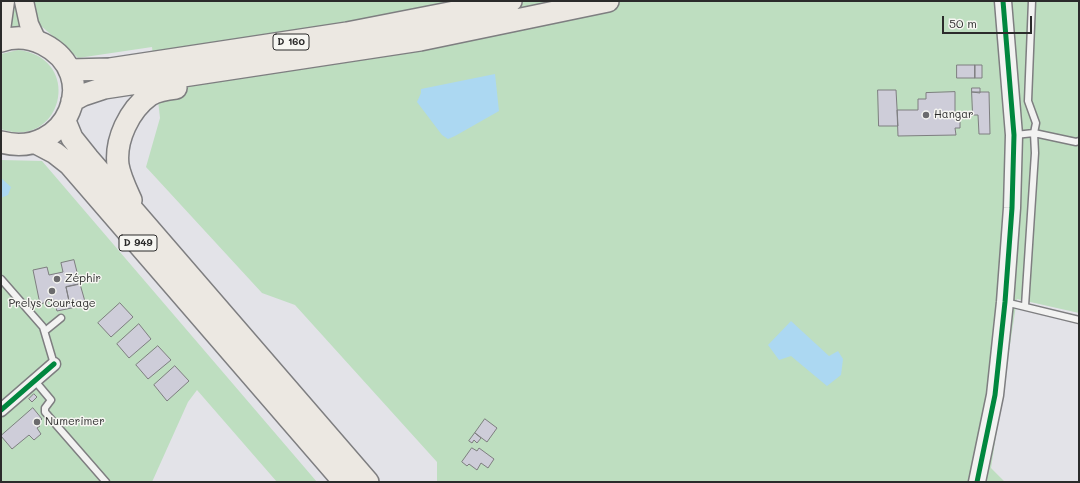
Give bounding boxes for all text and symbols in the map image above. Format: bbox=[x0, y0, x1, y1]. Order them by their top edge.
scale bar bbox=[944, 8, 1034, 34]
text: 50 m bbox=[949, 15, 977, 31]
road number: D 160 bbox=[273, 34, 309, 50]
place label: Hangar bbox=[934, 108, 974, 122]
marker: Hangar bbox=[921, 110, 931, 120]
road number: D 949 bbox=[119, 235, 157, 251]
place label: Zéphir bbox=[65, 272, 101, 286]
marker: Zéphir bbox=[52, 274, 62, 284]
marker: Prelys Courtage bbox=[47, 286, 57, 296]
place label: Prelys Courtage bbox=[8, 297, 96, 311]
place label: Numerimer bbox=[45, 415, 105, 429]
marker: Numerimer bbox=[32, 417, 42, 427]

